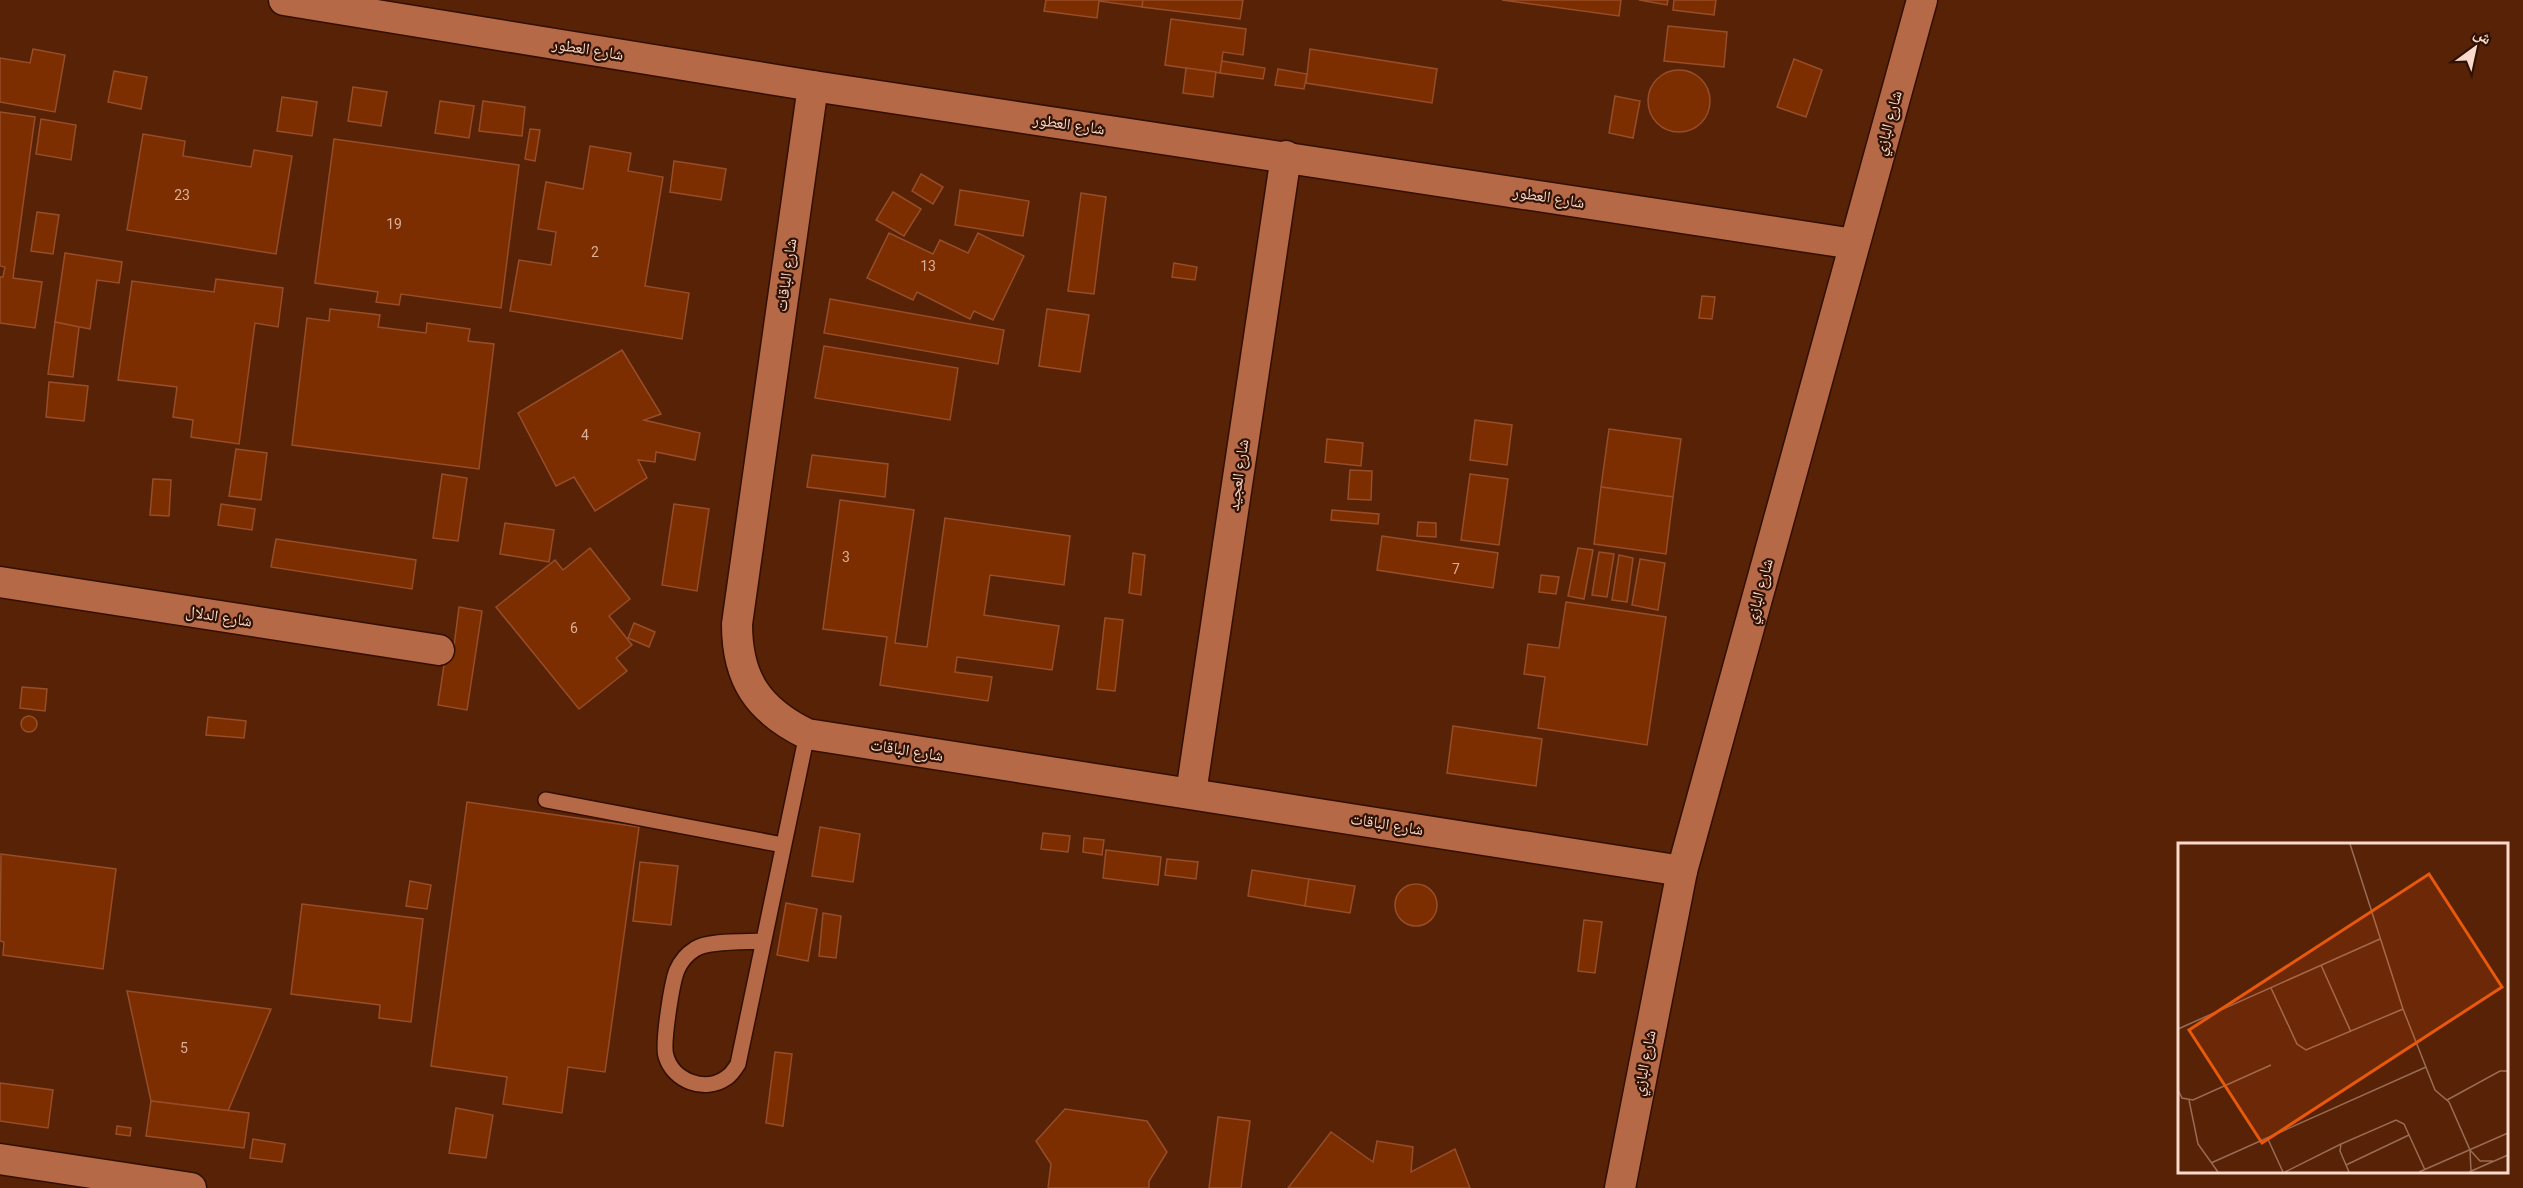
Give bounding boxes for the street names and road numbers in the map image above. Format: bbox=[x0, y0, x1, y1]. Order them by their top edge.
street label: شارع العطور bbox=[550, 34, 625, 65]
street label: شارع البازي bbox=[1870, 88, 1909, 158]
street label: شارع العطور bbox=[1031, 109, 1106, 139]
street label: شارع العطور bbox=[1511, 182, 1586, 213]
street label: شارع الباقات bbox=[771, 237, 802, 313]
street label: شارع العجيد bbox=[1224, 438, 1253, 512]
street label: شارع البازي bbox=[1741, 556, 1780, 626]
street label: شارع الدلال bbox=[184, 601, 254, 632]
street label: شارع الباقات bbox=[869, 735, 945, 766]
street label: شارع الباقات bbox=[1349, 809, 1425, 840]
street label: شارع البازي bbox=[1628, 1029, 1663, 1098]

